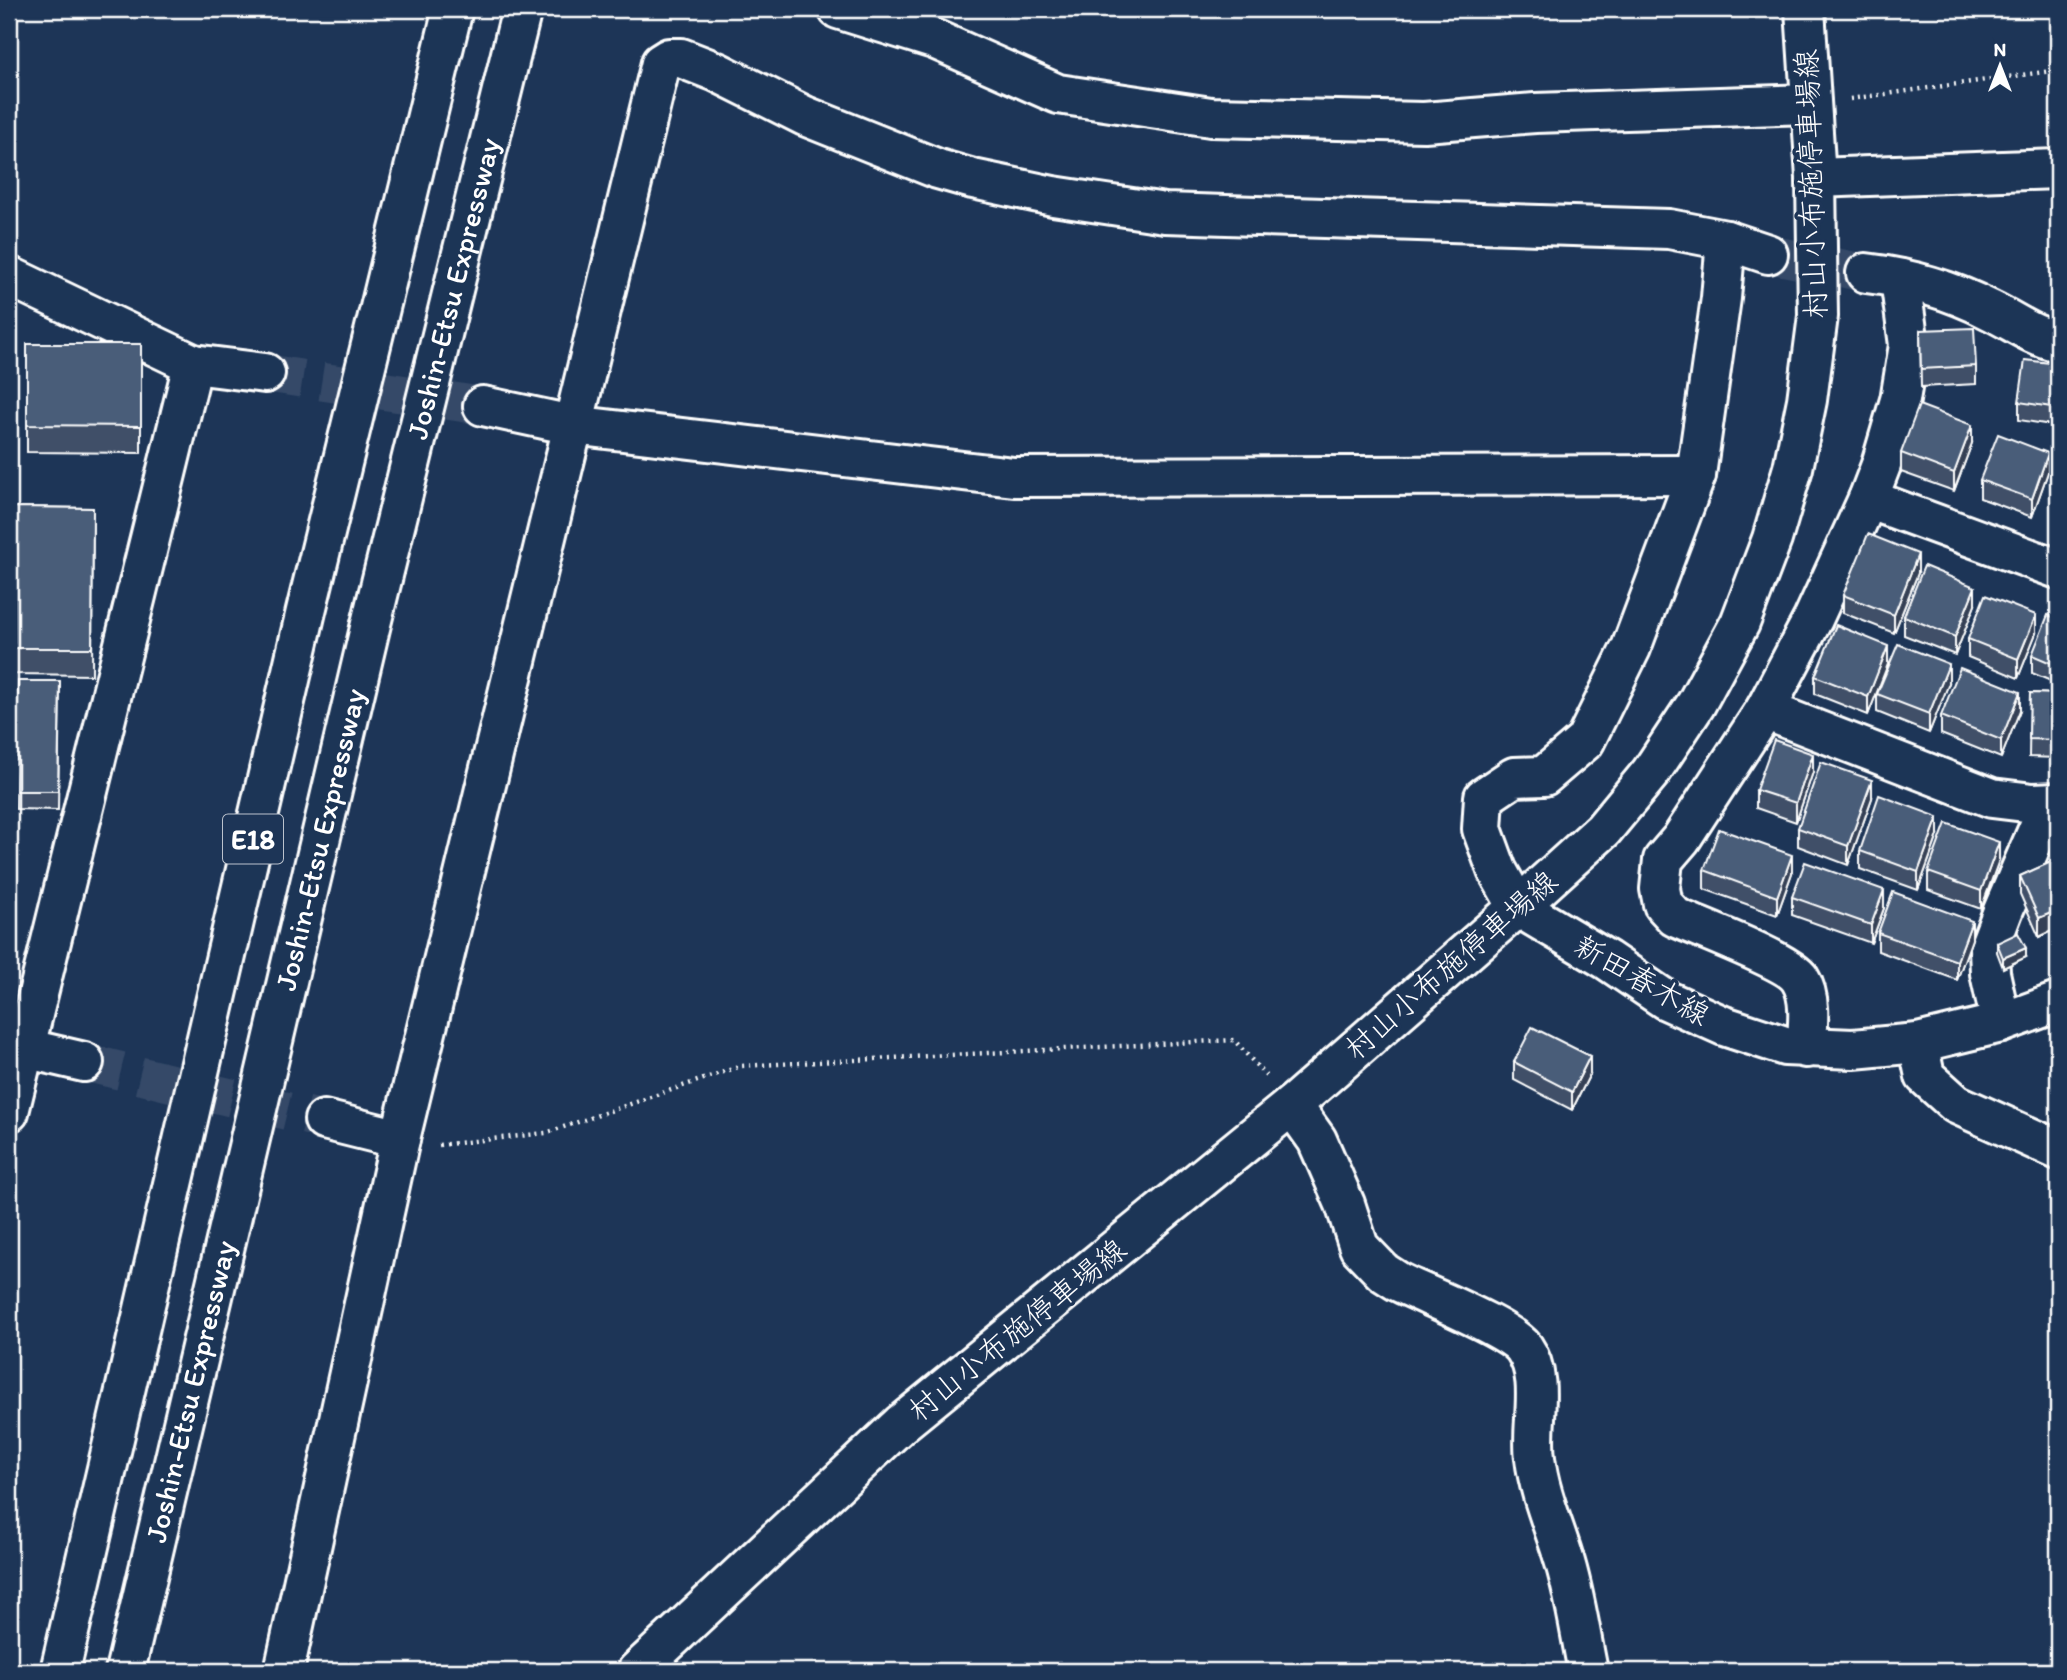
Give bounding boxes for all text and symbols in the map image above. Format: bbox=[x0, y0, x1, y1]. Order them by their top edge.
north arrow bbox=[1966, 32, 2036, 102]
text: N bbox=[1994, 38, 2006, 61]
street label: 村山小布施停車場線 bbox=[1787, 48, 1834, 320]
street label: Joshin-Etsu Expressway bbox=[398, 134, 508, 443]
street label: Joshin-Etsu Expressway bbox=[266, 685, 373, 994]
road number: E18 bbox=[223, 814, 283, 864]
street label: 村山小布施停車場線 bbox=[1337, 862, 1565, 1067]
street label: 新田春木線 bbox=[1568, 926, 1716, 1033]
street label: 村山小布施停車場線 bbox=[900, 1230, 1133, 1429]
street label: Joshin-Etsu Expressway bbox=[137, 1237, 243, 1546]

